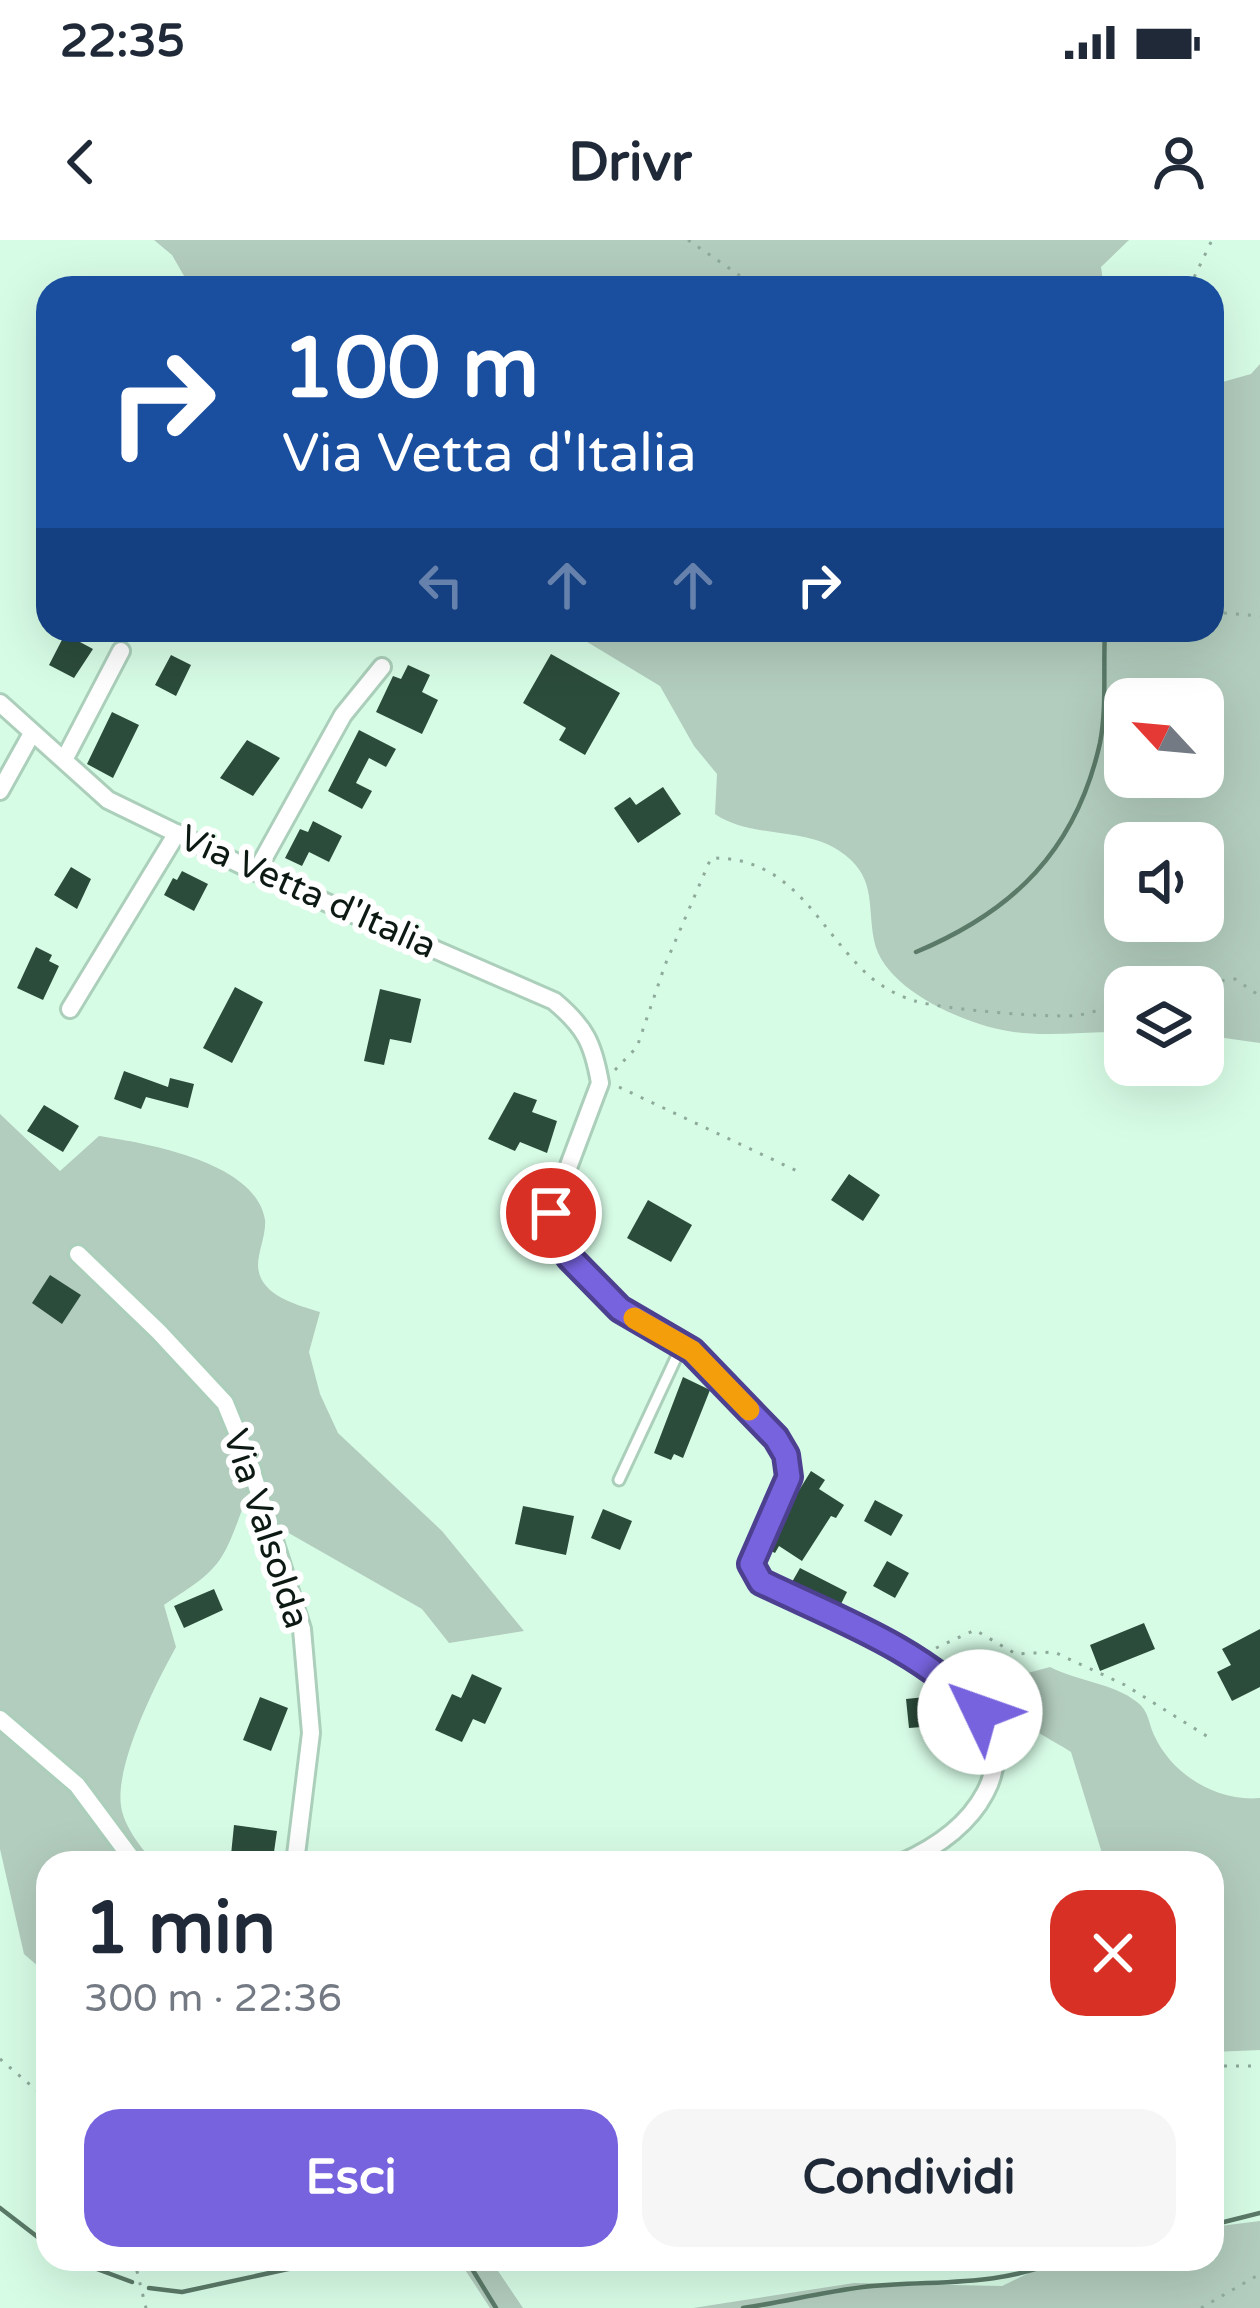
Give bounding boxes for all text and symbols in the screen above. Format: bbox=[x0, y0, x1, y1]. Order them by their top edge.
text: 22:35 bbox=[60, 15, 185, 69]
icon: back bbox=[48, 129, 114, 195]
icon: person bbox=[1146, 129, 1212, 195]
text: Drivr bbox=[568, 130, 692, 195]
text: 100 m bbox=[282, 319, 539, 420]
icon: right bbox=[84, 324, 240, 480]
text: Via Vetta d'Italia bbox=[282, 421, 697, 486]
icon: left bbox=[408, 552, 474, 618]
icon: ahead bbox=[534, 552, 600, 618]
icon: ahead bbox=[660, 552, 726, 618]
icon: right bbox=[786, 552, 852, 618]
north arrow bbox=[1104, 678, 1224, 798]
map controls bbox=[1104, 678, 1224, 1086]
street label: Via Vetta d'Italia bbox=[173, 816, 443, 968]
button: sound bbox=[1104, 822, 1224, 942]
button: layers bbox=[1104, 966, 1224, 1086]
pin bbox=[500, 1162, 602, 1264]
icon: arrive bbox=[518, 1180, 584, 1246]
street label: Via Valsolda bbox=[214, 1424, 318, 1634]
position arrow bbox=[917, 1649, 1043, 1775]
text: 1 min bbox=[84, 1886, 276, 1973]
button: close bbox=[1050, 1890, 1176, 2016]
text: 300 m · 22:36 bbox=[84, 1975, 342, 2022]
button: Esci bbox=[84, 2109, 618, 2247]
button: Condividi bbox=[642, 2109, 1176, 2247]

